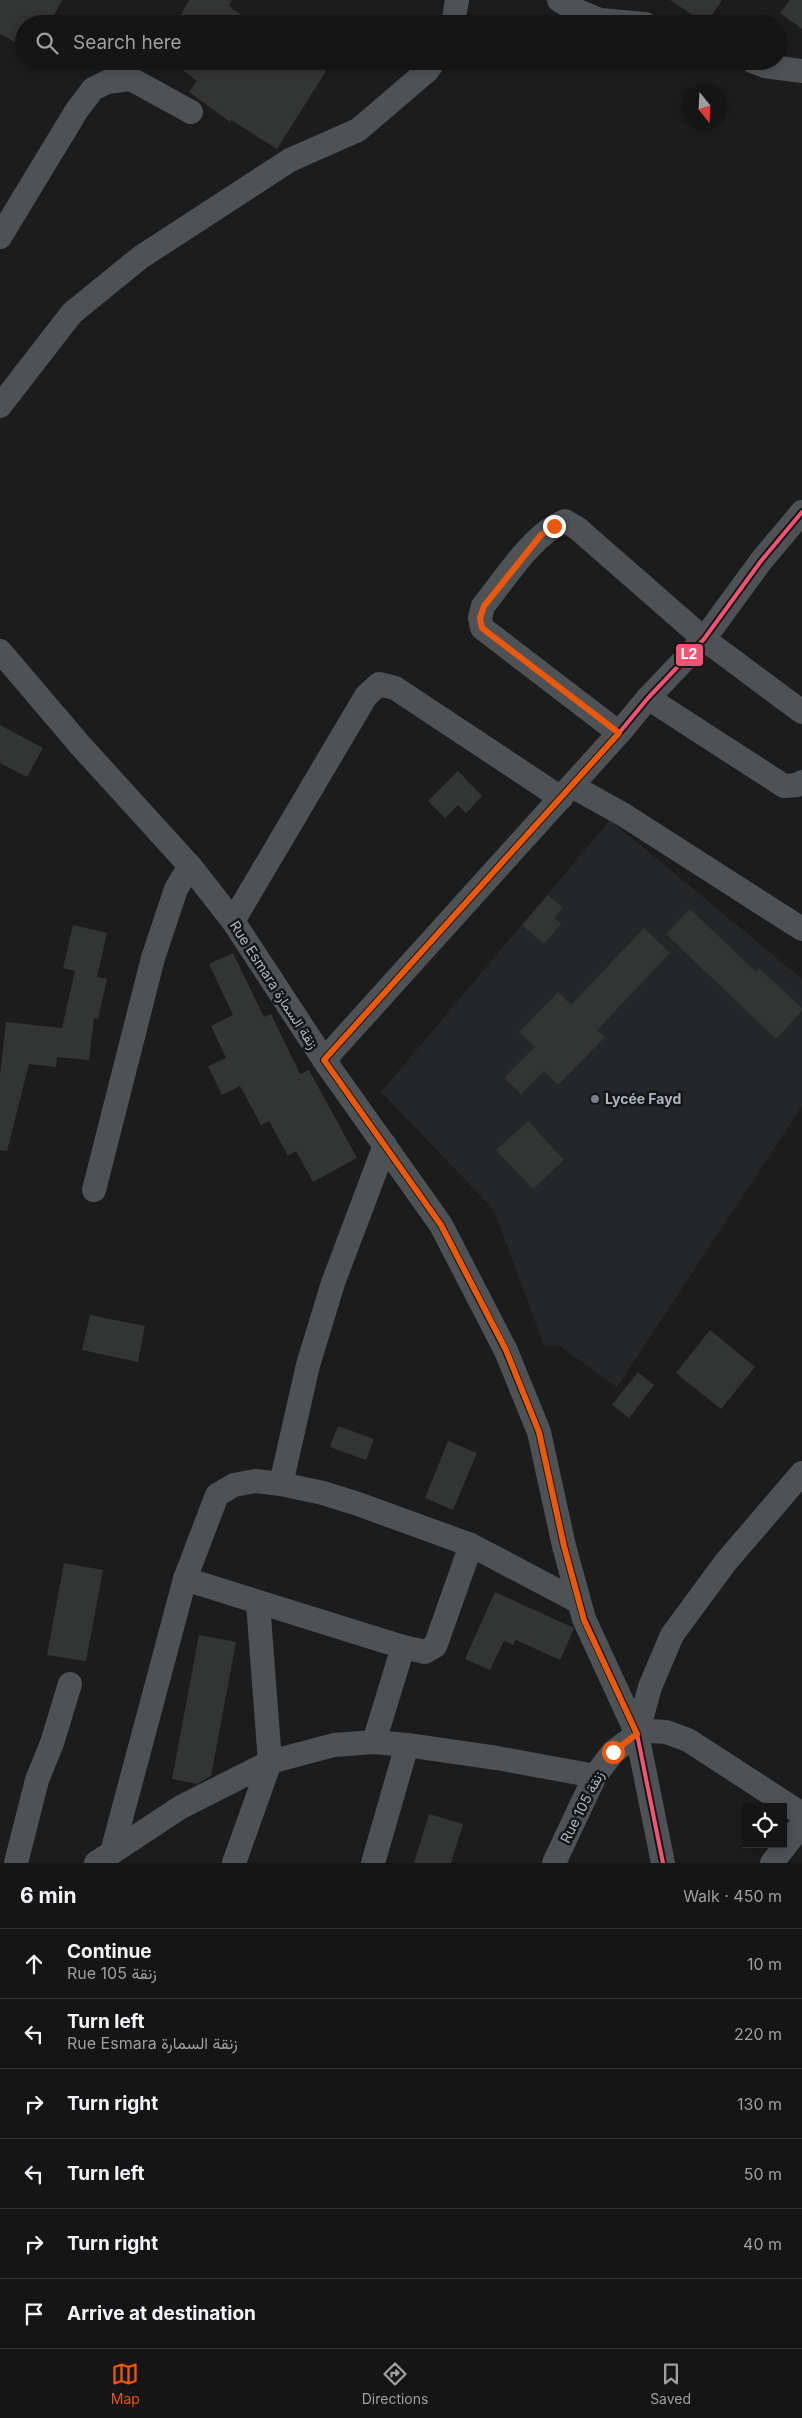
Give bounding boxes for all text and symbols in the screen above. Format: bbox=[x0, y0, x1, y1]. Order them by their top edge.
search box bbox=[15, 15, 787, 70]
icon: search bbox=[33, 29, 61, 57]
text: Search here bbox=[73, 31, 182, 54]
north arrow bbox=[682, 85, 727, 130]
route end bbox=[543, 515, 566, 538]
line badge: L2 bbox=[675, 643, 704, 667]
text: L2 bbox=[681, 645, 698, 662]
street label: Rue Esmara زنقة السمارة bbox=[226, 917, 322, 1053]
place label: Lycée Fayd bbox=[605, 1090, 681, 1107]
marker: Lycée Fayd bbox=[589, 1093, 601, 1105]
route start bbox=[602, 1741, 625, 1764]
street label: Rue 105 زنقة bbox=[556, 1768, 608, 1846]
map controls bbox=[742, 1803, 787, 1848]
button: locate bbox=[742, 1803, 787, 1848]
text: 6 min bbox=[20, 1883, 77, 1908]
text: Walk · 450 m bbox=[683, 1886, 782, 1906]
text: Continue bbox=[67, 1940, 152, 1963]
icon: ahead bbox=[20, 1950, 48, 1978]
text: 10 m bbox=[747, 1954, 782, 1974]
text: Rue 105 زنقة bbox=[67, 1963, 157, 1983]
text: Turn left bbox=[67, 2010, 145, 2033]
icon: left bbox=[20, 2020, 48, 2048]
text: 220 m bbox=[734, 2024, 782, 2044]
text: Rue Esmara زنقة السمارة bbox=[67, 2033, 238, 2053]
icon: right bbox=[20, 2090, 48, 2118]
text: Turn right bbox=[67, 2092, 158, 2115]
text: 130 m bbox=[737, 2094, 782, 2114]
icon: left bbox=[20, 2160, 48, 2188]
text: Turn left bbox=[67, 2162, 145, 2185]
text: 50 m bbox=[744, 2164, 782, 2184]
icon: right bbox=[20, 2230, 48, 2258]
text: Turn right bbox=[67, 2232, 158, 2255]
text: 40 m bbox=[743, 2234, 782, 2254]
icon: arrive bbox=[20, 2300, 48, 2328]
text: Arrive at destination bbox=[67, 2302, 256, 2325]
tab: Map bbox=[111, 2360, 140, 2407]
tab: Directions bbox=[362, 2360, 428, 2407]
tab: Saved bbox=[650, 2360, 691, 2407]

